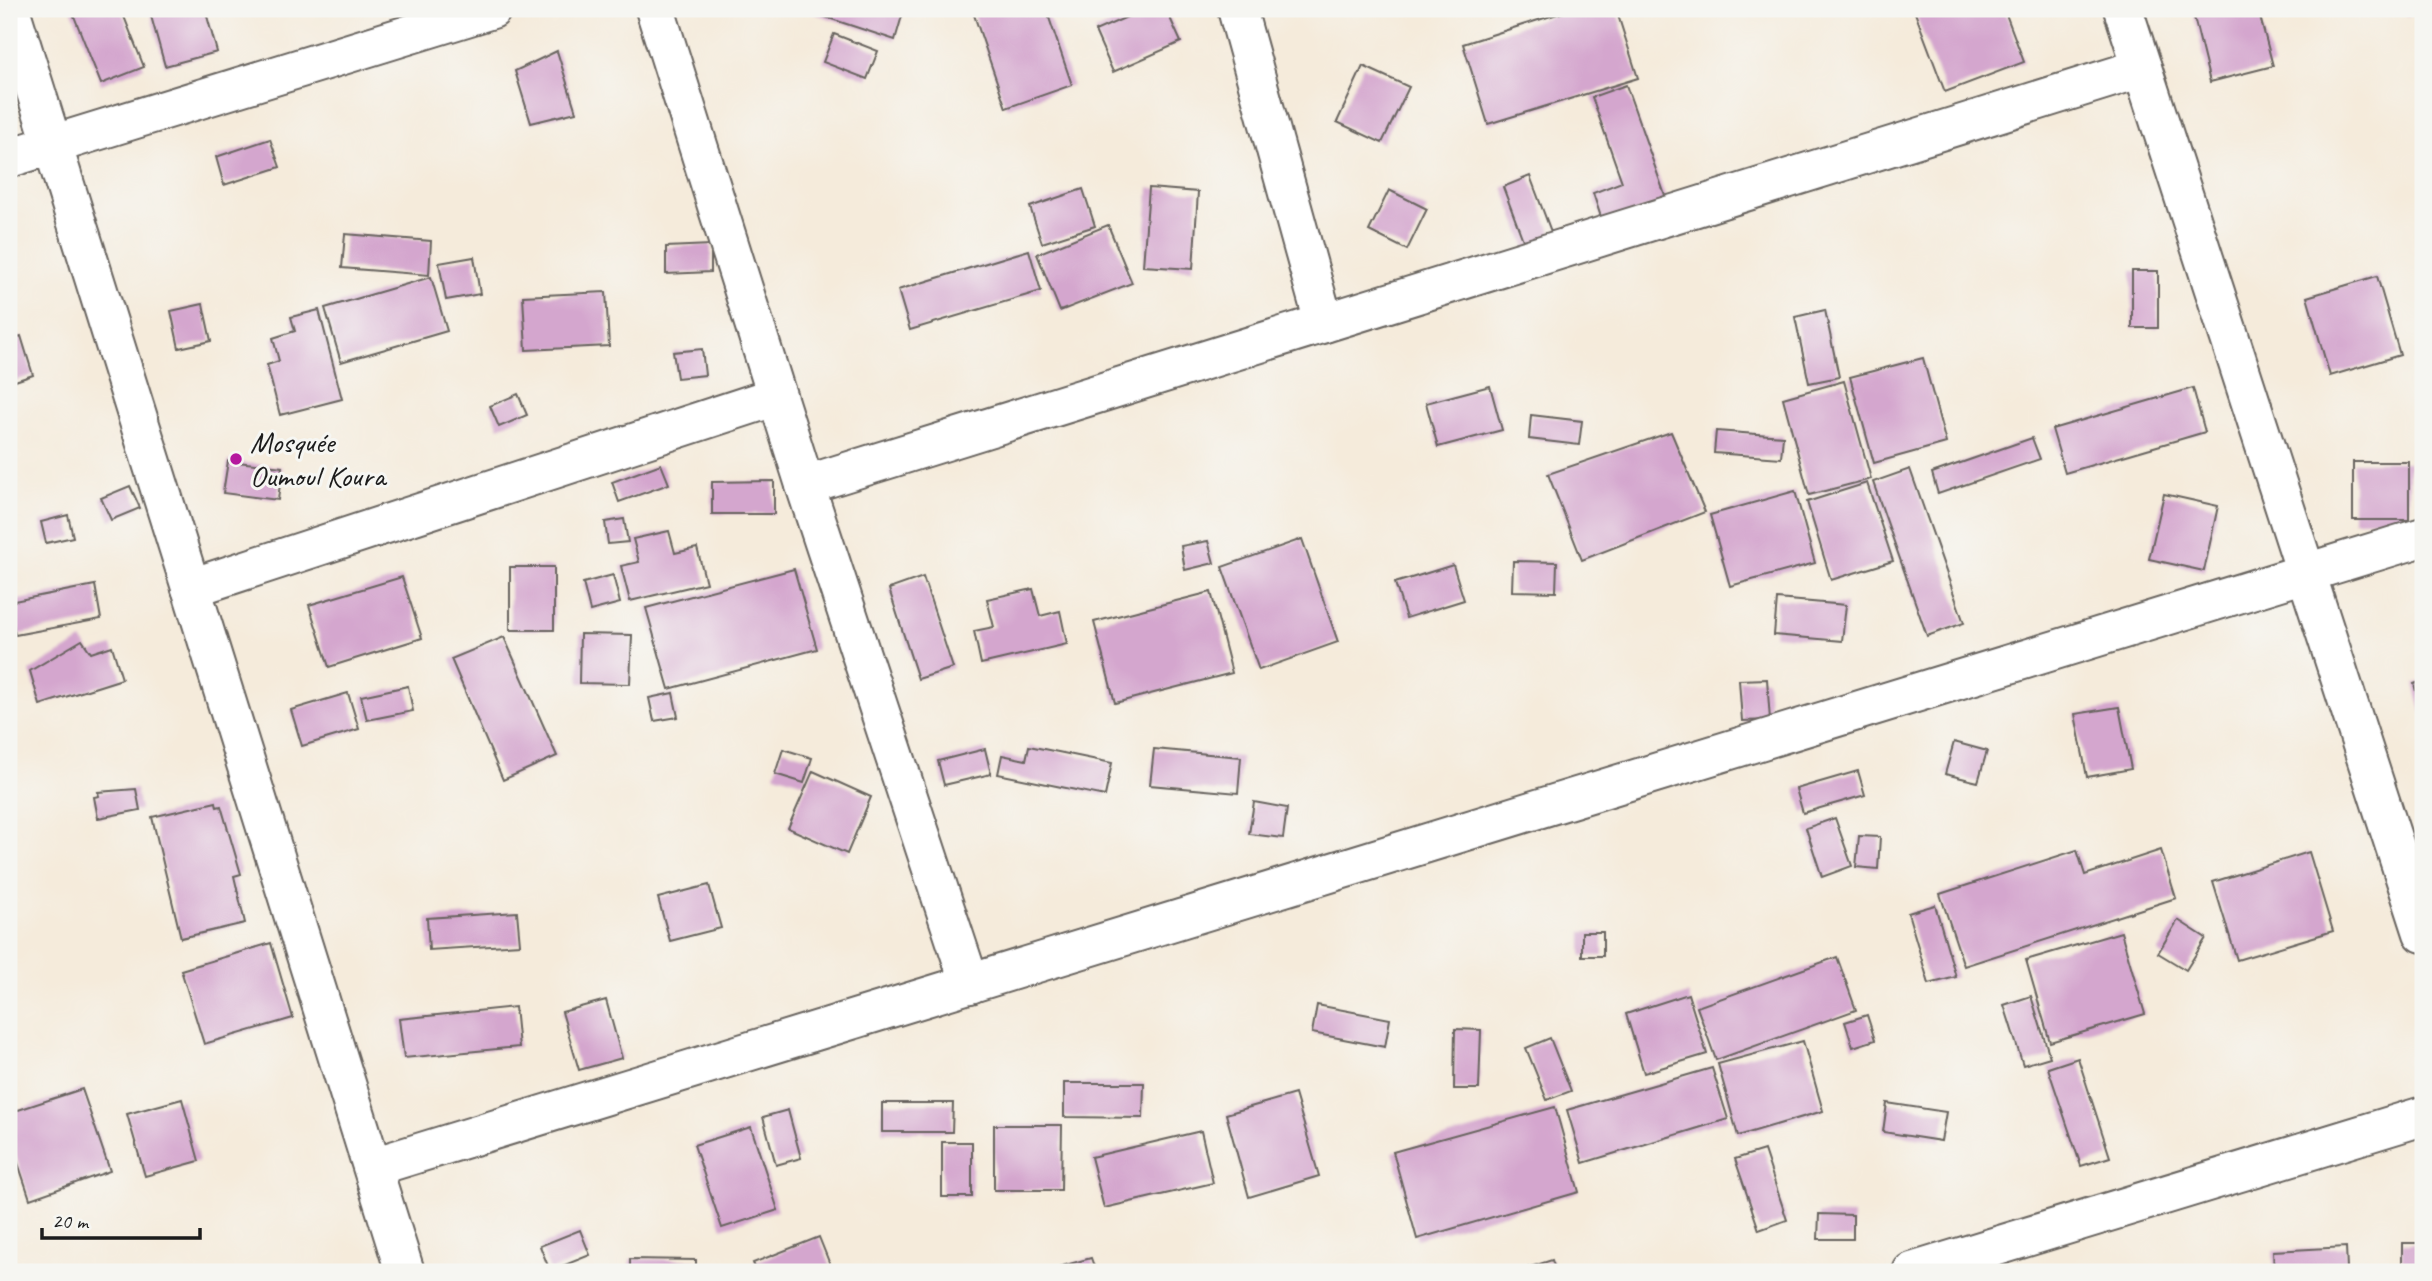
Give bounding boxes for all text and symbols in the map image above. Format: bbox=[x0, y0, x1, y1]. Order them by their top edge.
place label: Mosquée Oumoul Koura bbox=[250, 423, 388, 495]
marker: Mosquée Oumoul Koura bbox=[228, 451, 244, 467]
scale bar bbox=[42, 1197, 200, 1241]
text: 20 m bbox=[52, 1208, 90, 1234]

